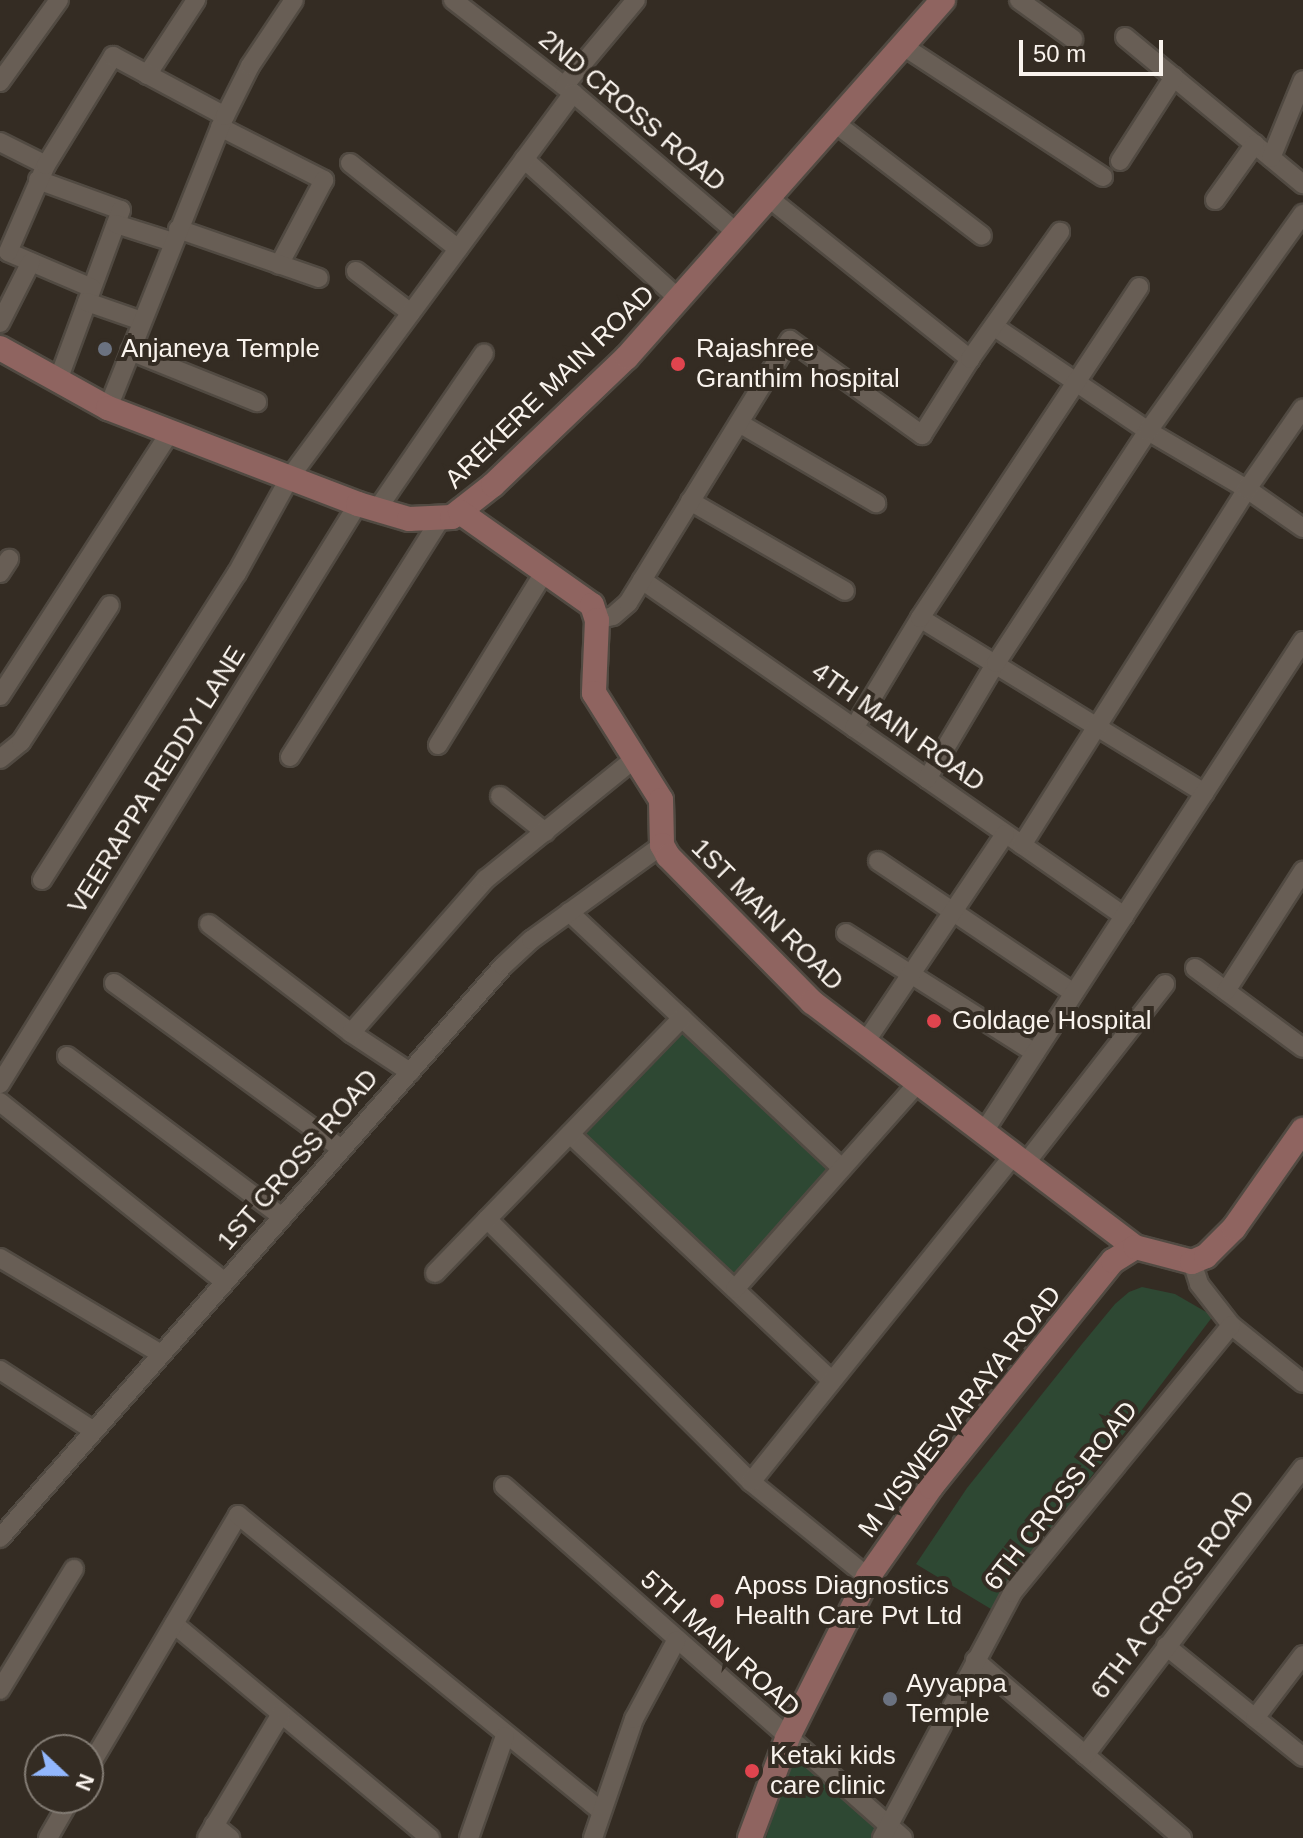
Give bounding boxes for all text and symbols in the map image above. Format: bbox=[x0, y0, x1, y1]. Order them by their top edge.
street label: 2ND CROSS ROAD bbox=[532, 24, 732, 198]
scale bar bbox=[1023, 24, 1167, 74]
text: 50 m bbox=[1033, 40, 1086, 67]
street label: AREKERE MAIN ROAD bbox=[439, 279, 661, 495]
place label: Anjaneya Temple bbox=[121, 333, 320, 365]
place label: Rajashree Granthim hospital bbox=[696, 333, 900, 394]
marker: Anjaneya Temple bbox=[96, 340, 114, 358]
marker: Rajashree Granthim hospital bbox=[667, 353, 689, 375]
street label: VEERAPPA REDDY LANE bbox=[61, 640, 253, 920]
street label: 4TH MAIN ROAD bbox=[806, 656, 990, 798]
street label: 1ST MAIN ROAD bbox=[684, 832, 850, 998]
place label: Goldage Hospital bbox=[952, 1005, 1151, 1037]
marker: Goldage Hospital bbox=[923, 1010, 945, 1032]
street label: 1ST CROSS ROAD bbox=[211, 1063, 385, 1257]
street label: M VISWESVARAYA ROAD bbox=[852, 1279, 1068, 1545]
street label: 6TH CROSS ROAD bbox=[978, 1395, 1144, 1597]
street label: 6TH A CROSS ROAD bbox=[1084, 1484, 1262, 1706]
street label: 5TH MAIN ROAD bbox=[634, 1564, 806, 1724]
place label: Aposs Diagnostics Health Care Pvt Ltd bbox=[735, 1570, 962, 1632]
marker: Aposs Diagnostics Health Care Pvt Ltd bbox=[706, 1590, 728, 1612]
place label: Ayyappa Temple bbox=[906, 1668, 1007, 1730]
marker: Ayyappa Temple bbox=[881, 1690, 899, 1708]
north arrow bbox=[24, 1734, 104, 1814]
place label: Ketaki kids care clinic bbox=[770, 1740, 896, 1802]
marker: Ketaki kids care clinic bbox=[741, 1760, 763, 1782]
text: N bbox=[70, 1770, 99, 1794]

